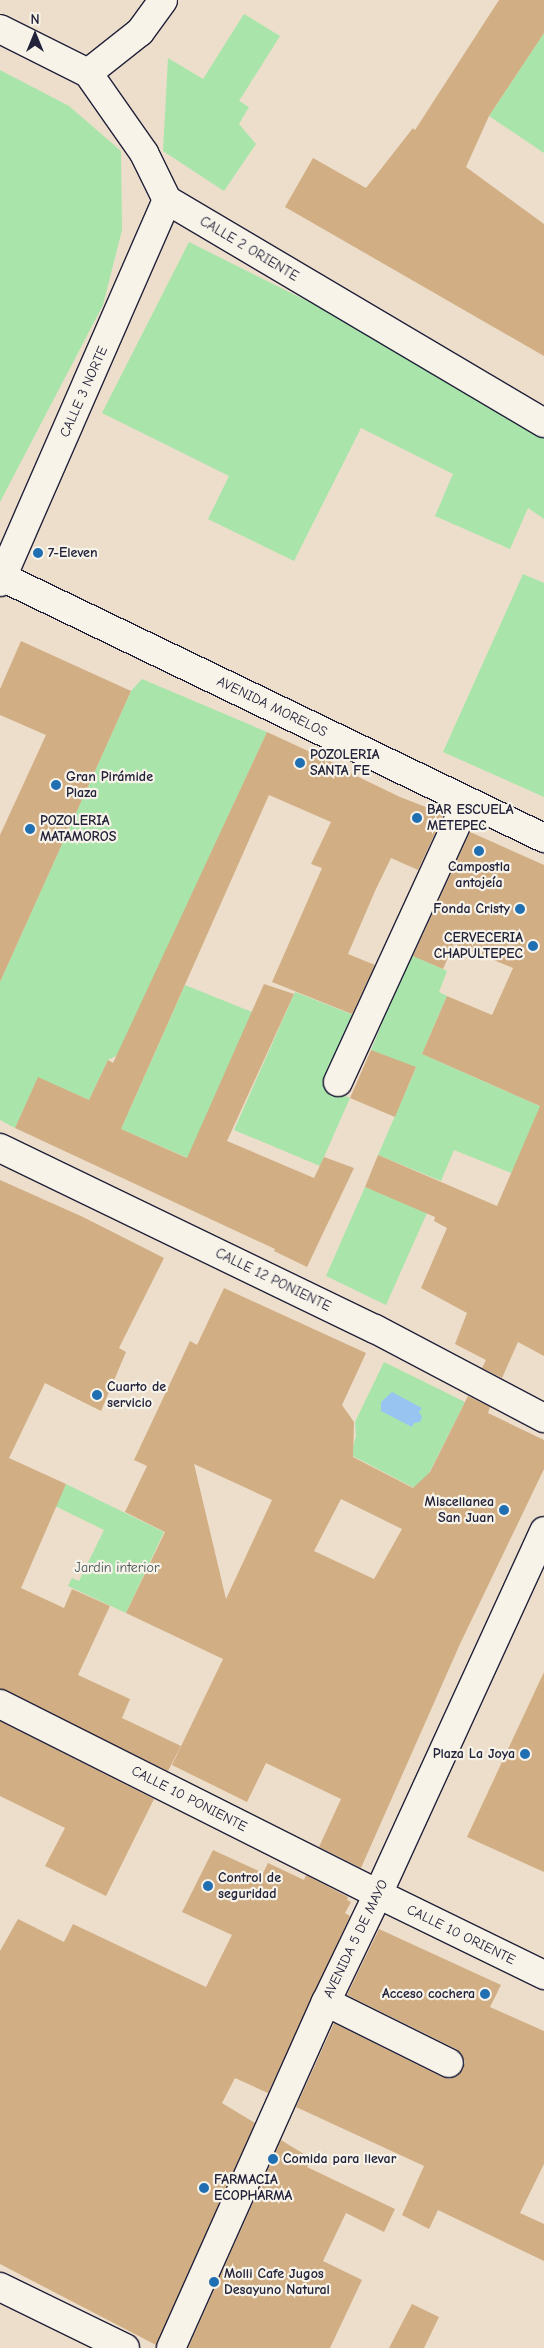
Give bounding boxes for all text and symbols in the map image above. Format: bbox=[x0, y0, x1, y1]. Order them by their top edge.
north arrow bbox=[10, 10, 60, 60]
text: N bbox=[30, 11, 40, 28]
street label: CALLE 2 ORIENTE bbox=[197, 213, 301, 285]
street label: CALLE 3 NORTE bbox=[56, 344, 112, 440]
place label: 7-Eleven bbox=[48, 545, 98, 561]
marker: 7-Eleven bbox=[32, 547, 44, 559]
street label: AVENIDA MORELOS bbox=[214, 673, 330, 741]
place label: POZOLERIA SANTA FE bbox=[310, 747, 380, 780]
marker: POZOLERIA SANTA FE bbox=[294, 757, 306, 769]
place label: Gran Pirámide Plaza bbox=[66, 769, 153, 802]
marker: Gran Pirámide Plaza bbox=[50, 779, 62, 791]
place label: BAR ESCUELA METEPEC bbox=[427, 802, 513, 834]
marker: BAR ESCUELA METEPEC bbox=[411, 812, 423, 824]
place label: POZOLERIA MATAMOROS bbox=[40, 813, 116, 846]
marker: POZOLERIA MATAMOROS bbox=[24, 823, 36, 835]
marker: Campostla antojeía bbox=[473, 845, 485, 857]
place label: Campostla antojeía bbox=[448, 859, 510, 892]
place label: Fonda Cristy bbox=[433, 901, 510, 917]
marker: Fonda Cristy bbox=[514, 903, 526, 915]
place label: CERVECERIA CHAPULTEPEC bbox=[434, 930, 523, 962]
marker: CERVECERIA CHAPULTEPEC bbox=[527, 940, 539, 952]
street label: CALLE 12 PONIENTE bbox=[213, 1245, 333, 1315]
place label: Cuarto de servicio bbox=[107, 1379, 166, 1411]
marker: Cuarto de servicio bbox=[91, 1389, 103, 1401]
place label: Miscellanea San Juan bbox=[425, 1494, 494, 1526]
marker: Miscellanea San Juan bbox=[498, 1504, 510, 1516]
park label: Jardin interior bbox=[74, 1560, 160, 1576]
place label: Plaza La Joya bbox=[433, 1746, 515, 1762]
marker: Plaza La Joya bbox=[519, 1748, 531, 1760]
street label: CALLE 10 PONIENTE bbox=[128, 1763, 250, 1835]
place label: Control de seguridad bbox=[218, 1870, 281, 1902]
street label: AVENIDA 5 DE MAYO bbox=[320, 1877, 392, 2001]
marker: Control de seguridad bbox=[202, 1880, 214, 1892]
street label: CALLE 10 ORIENTE bbox=[404, 1901, 518, 1969]
place label: Acceso cochera bbox=[382, 1986, 475, 2002]
marker: Acceso cochera bbox=[479, 1988, 491, 2000]
place label: Comida para llevar bbox=[283, 2151, 396, 2167]
marker: Comida para llevar bbox=[267, 2153, 279, 2165]
place label: FARMACIA ECOPHARMA bbox=[214, 2172, 292, 2204]
marker: FARMACIA ECOPHARMA bbox=[198, 2182, 210, 2194]
place label: Molli Cafe Jugos Desayuno Natural bbox=[224, 2266, 330, 2298]
marker: Molli Cafe Jugos Desayuno Natural bbox=[208, 2276, 220, 2288]

